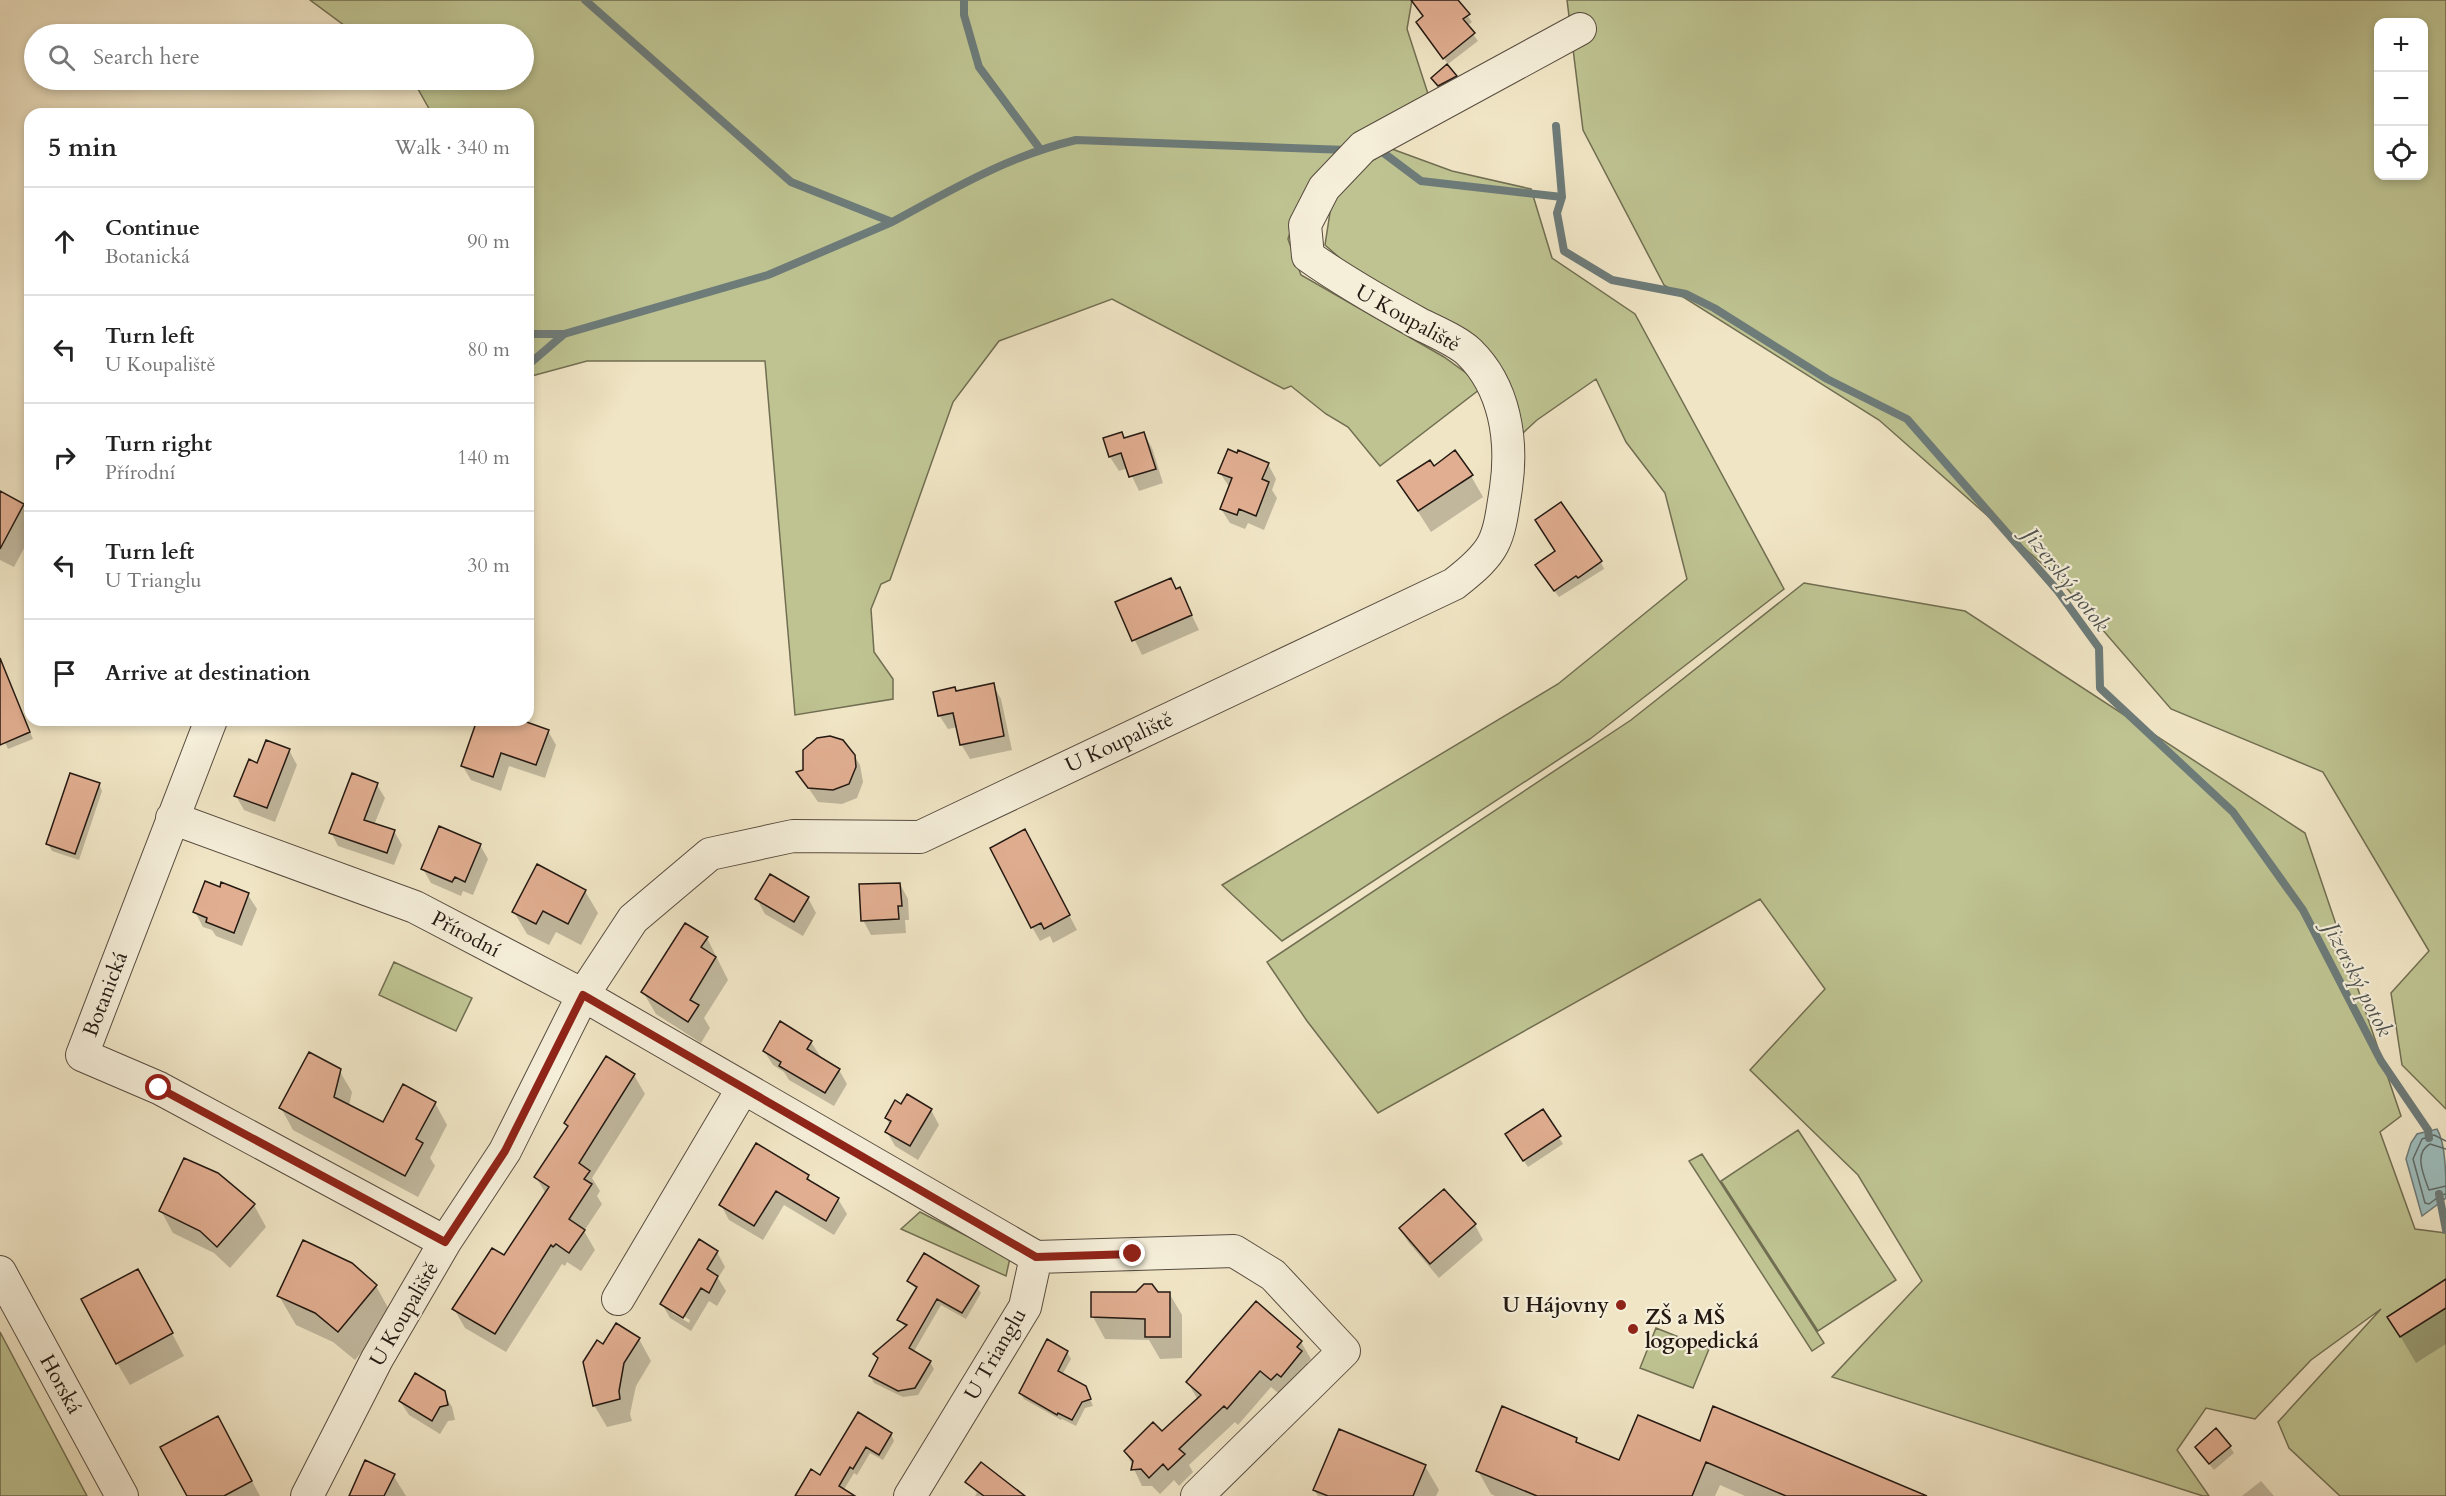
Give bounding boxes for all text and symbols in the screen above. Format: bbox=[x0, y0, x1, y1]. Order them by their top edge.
map controls bbox=[2374, 18, 2428, 180]
button: + bbox=[2374, 18, 2428, 72]
search box bbox=[24, 24, 534, 90]
icon: search bbox=[45, 41, 78, 74]
text: Search here bbox=[93, 42, 200, 72]
button: − bbox=[2374, 72, 2428, 126]
button: locate bbox=[2374, 126, 2428, 180]
text: 5 min bbox=[48, 130, 117, 165]
text: Walk · 340 m bbox=[395, 134, 510, 161]
text: Continue bbox=[105, 213, 200, 243]
icon: ahead bbox=[48, 225, 81, 258]
text: 90 m bbox=[467, 228, 510, 255]
text: Botanická bbox=[105, 243, 190, 270]
street label: U Koupaliště bbox=[1350, 278, 1466, 359]
text: Turn left bbox=[105, 321, 194, 351]
icon: left bbox=[48, 333, 81, 366]
text: 80 m bbox=[467, 336, 510, 363]
text: U Koupaliště bbox=[105, 351, 215, 378]
text: Turn right bbox=[105, 429, 212, 459]
icon: right bbox=[48, 441, 81, 474]
text: 140 m bbox=[457, 444, 510, 471]
text: Přírodní bbox=[105, 459, 176, 486]
water label: Jizerský potok bbox=[2013, 517, 2117, 638]
text: Turn left bbox=[105, 537, 194, 567]
icon: left bbox=[48, 549, 81, 582]
text: 30 m bbox=[467, 552, 510, 579]
text: U Trianglu bbox=[105, 567, 202, 594]
icon: arrive bbox=[48, 657, 81, 690]
text: Arrive at destination bbox=[105, 658, 310, 688]
street label: U Koupaliště bbox=[1061, 705, 1178, 780]
street label: Přírodní bbox=[426, 904, 505, 965]
water label: Jizerský potok bbox=[2314, 913, 2400, 1042]
street label: Botanická bbox=[76, 947, 135, 1041]
route start bbox=[145, 1074, 171, 1100]
route end bbox=[1119, 1240, 1145, 1266]
street label: U Koupaliště bbox=[363, 1257, 446, 1372]
place label: U Hájovny bbox=[1502, 1291, 1609, 1320]
marker: U Hájovny bbox=[1614, 1298, 1628, 1312]
place label: ZŠ a MŠ logopedická bbox=[1645, 1302, 1759, 1356]
street label: U Trianglu bbox=[958, 1303, 1033, 1405]
marker: ZŠ a MŠ logopedická bbox=[1626, 1322, 1640, 1336]
street label: Horská bbox=[32, 1349, 89, 1419]

